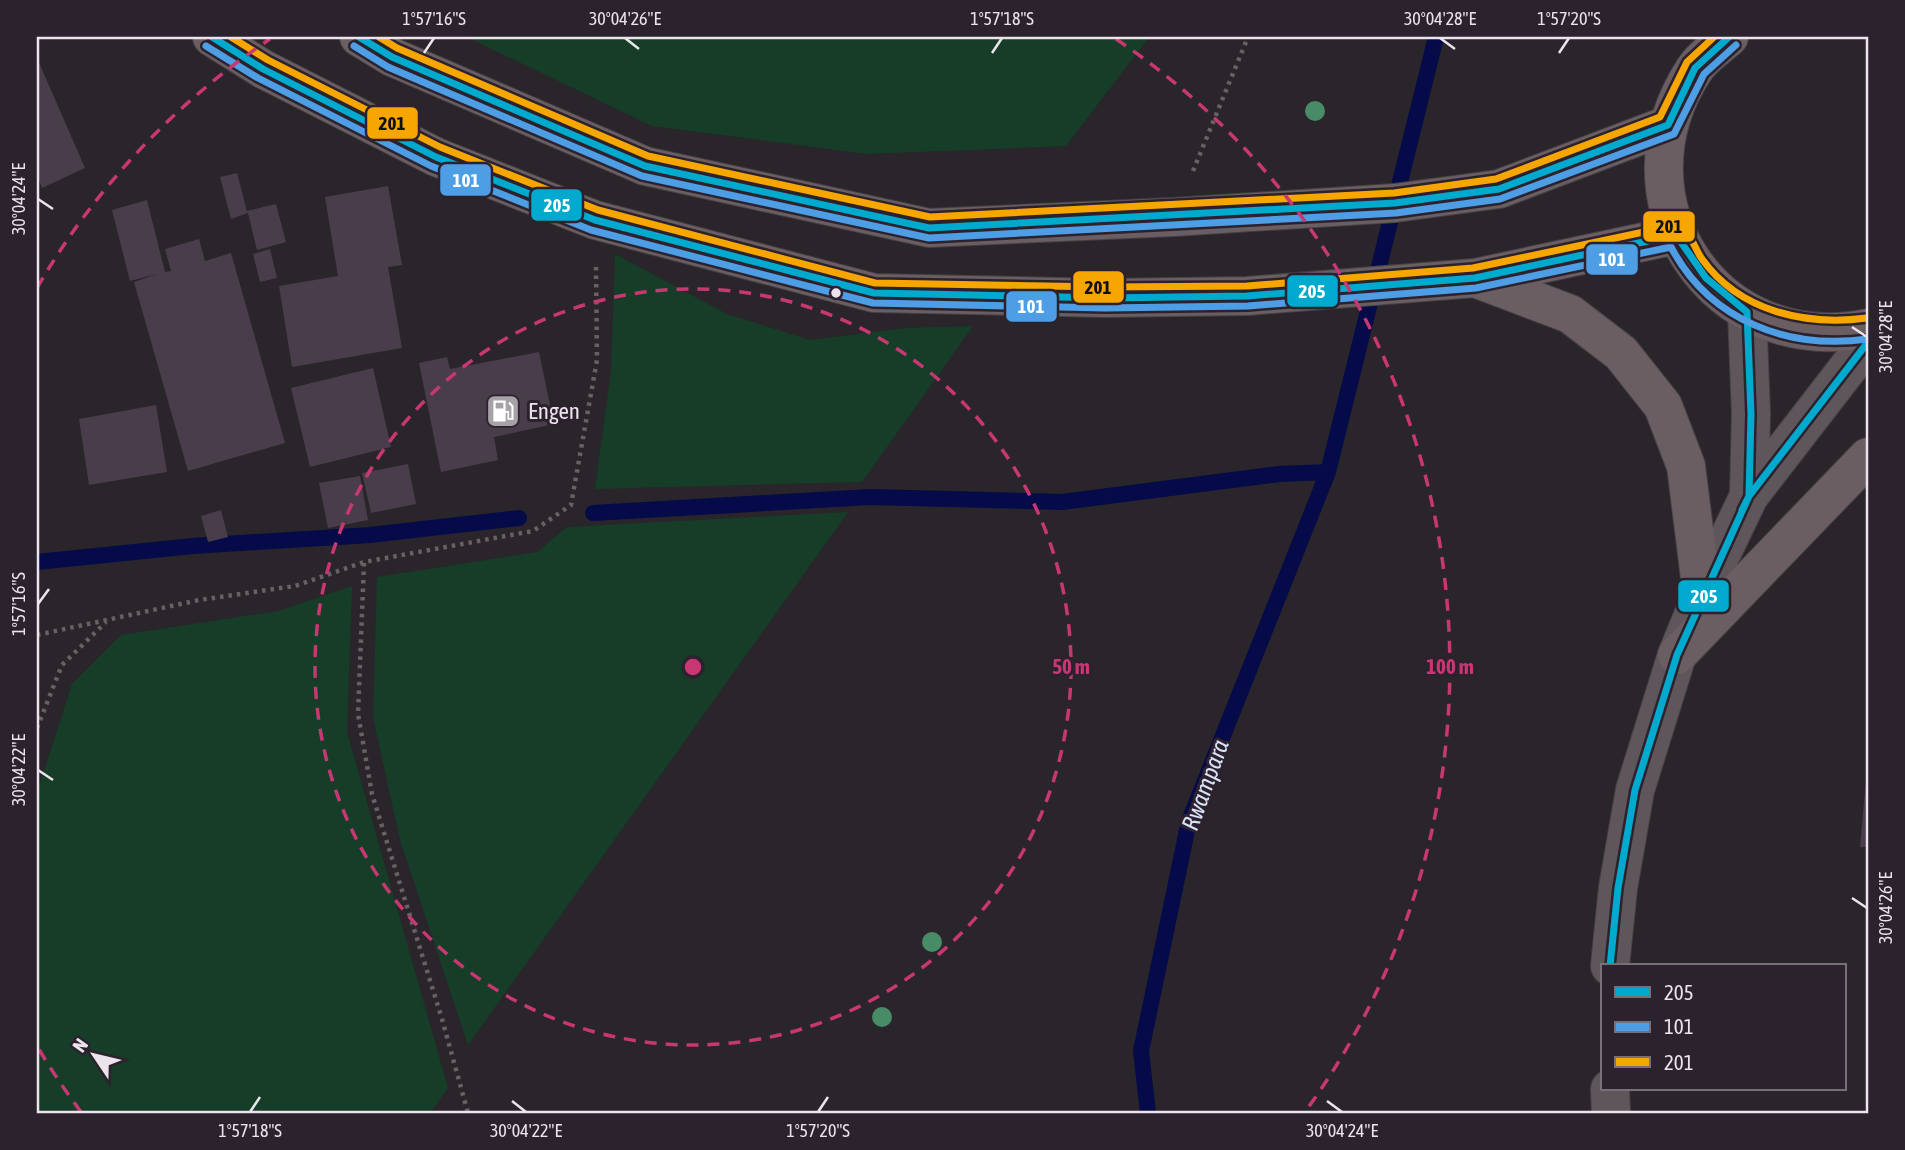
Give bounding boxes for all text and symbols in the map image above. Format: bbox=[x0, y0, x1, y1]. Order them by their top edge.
text: 1°57'16"S bbox=[402, 8, 466, 29]
text: 30°04'26"E bbox=[589, 8, 661, 29]
text: 1°57'18"S bbox=[970, 8, 1034, 29]
text: 30°04'28"E bbox=[1404, 8, 1476, 29]
text: 1°57'20"S bbox=[1537, 8, 1601, 29]
line badge: 201 bbox=[366, 106, 419, 140]
text: 201 bbox=[379, 112, 405, 134]
text: 30°04'24"E bbox=[8, 163, 29, 235]
line badge: 101 bbox=[439, 163, 492, 197]
text: 101 bbox=[453, 169, 479, 191]
line badge: 205 bbox=[530, 188, 583, 222]
text: 205 bbox=[544, 194, 570, 216]
line badge: 201 bbox=[1642, 210, 1696, 243]
text: 201 bbox=[1656, 215, 1682, 237]
line badge: 101 bbox=[1585, 243, 1639, 276]
text: 101 bbox=[1599, 248, 1625, 270]
line badge: 201 bbox=[1072, 270, 1125, 304]
line badge: 205 bbox=[1286, 274, 1339, 308]
text: 201 bbox=[1085, 276, 1111, 298]
text: 205 bbox=[1299, 280, 1325, 302]
unlabelled marker bbox=[829, 286, 843, 300]
line badge: 101 bbox=[1005, 290, 1058, 323]
text: 101 bbox=[1018, 295, 1044, 317]
text: 30°04'28"E bbox=[1875, 301, 1896, 373]
fuel station icon: Engen bbox=[484, 392, 522, 430]
place label: Engen bbox=[528, 398, 580, 424]
text: 1°57'16"S bbox=[8, 572, 29, 636]
line badge: 205 bbox=[1677, 579, 1730, 613]
text: 205 bbox=[1691, 585, 1717, 607]
text: 50 m bbox=[1052, 654, 1090, 678]
text: 100 m bbox=[1426, 654, 1474, 678]
centre of rings bbox=[681, 655, 705, 679]
text: 30°04'22"E bbox=[8, 734, 29, 806]
water label: Rwampara bbox=[1176, 736, 1234, 834]
text: 30°04'26"E bbox=[1875, 872, 1896, 944]
legend bbox=[1601, 964, 1846, 1090]
text: 205 bbox=[1664, 980, 1694, 1004]
text: 101 bbox=[1664, 1014, 1694, 1038]
north arrow bbox=[60, 1020, 130, 1090]
text: N bbox=[68, 1034, 92, 1056]
text: 201 bbox=[1664, 1050, 1694, 1074]
text: 1°57'18"S bbox=[218, 1120, 282, 1141]
text: 30°04'22"E bbox=[490, 1120, 562, 1141]
text: 1°57'20"S bbox=[786, 1120, 850, 1141]
text: 30°04'24"E bbox=[1306, 1120, 1378, 1141]

